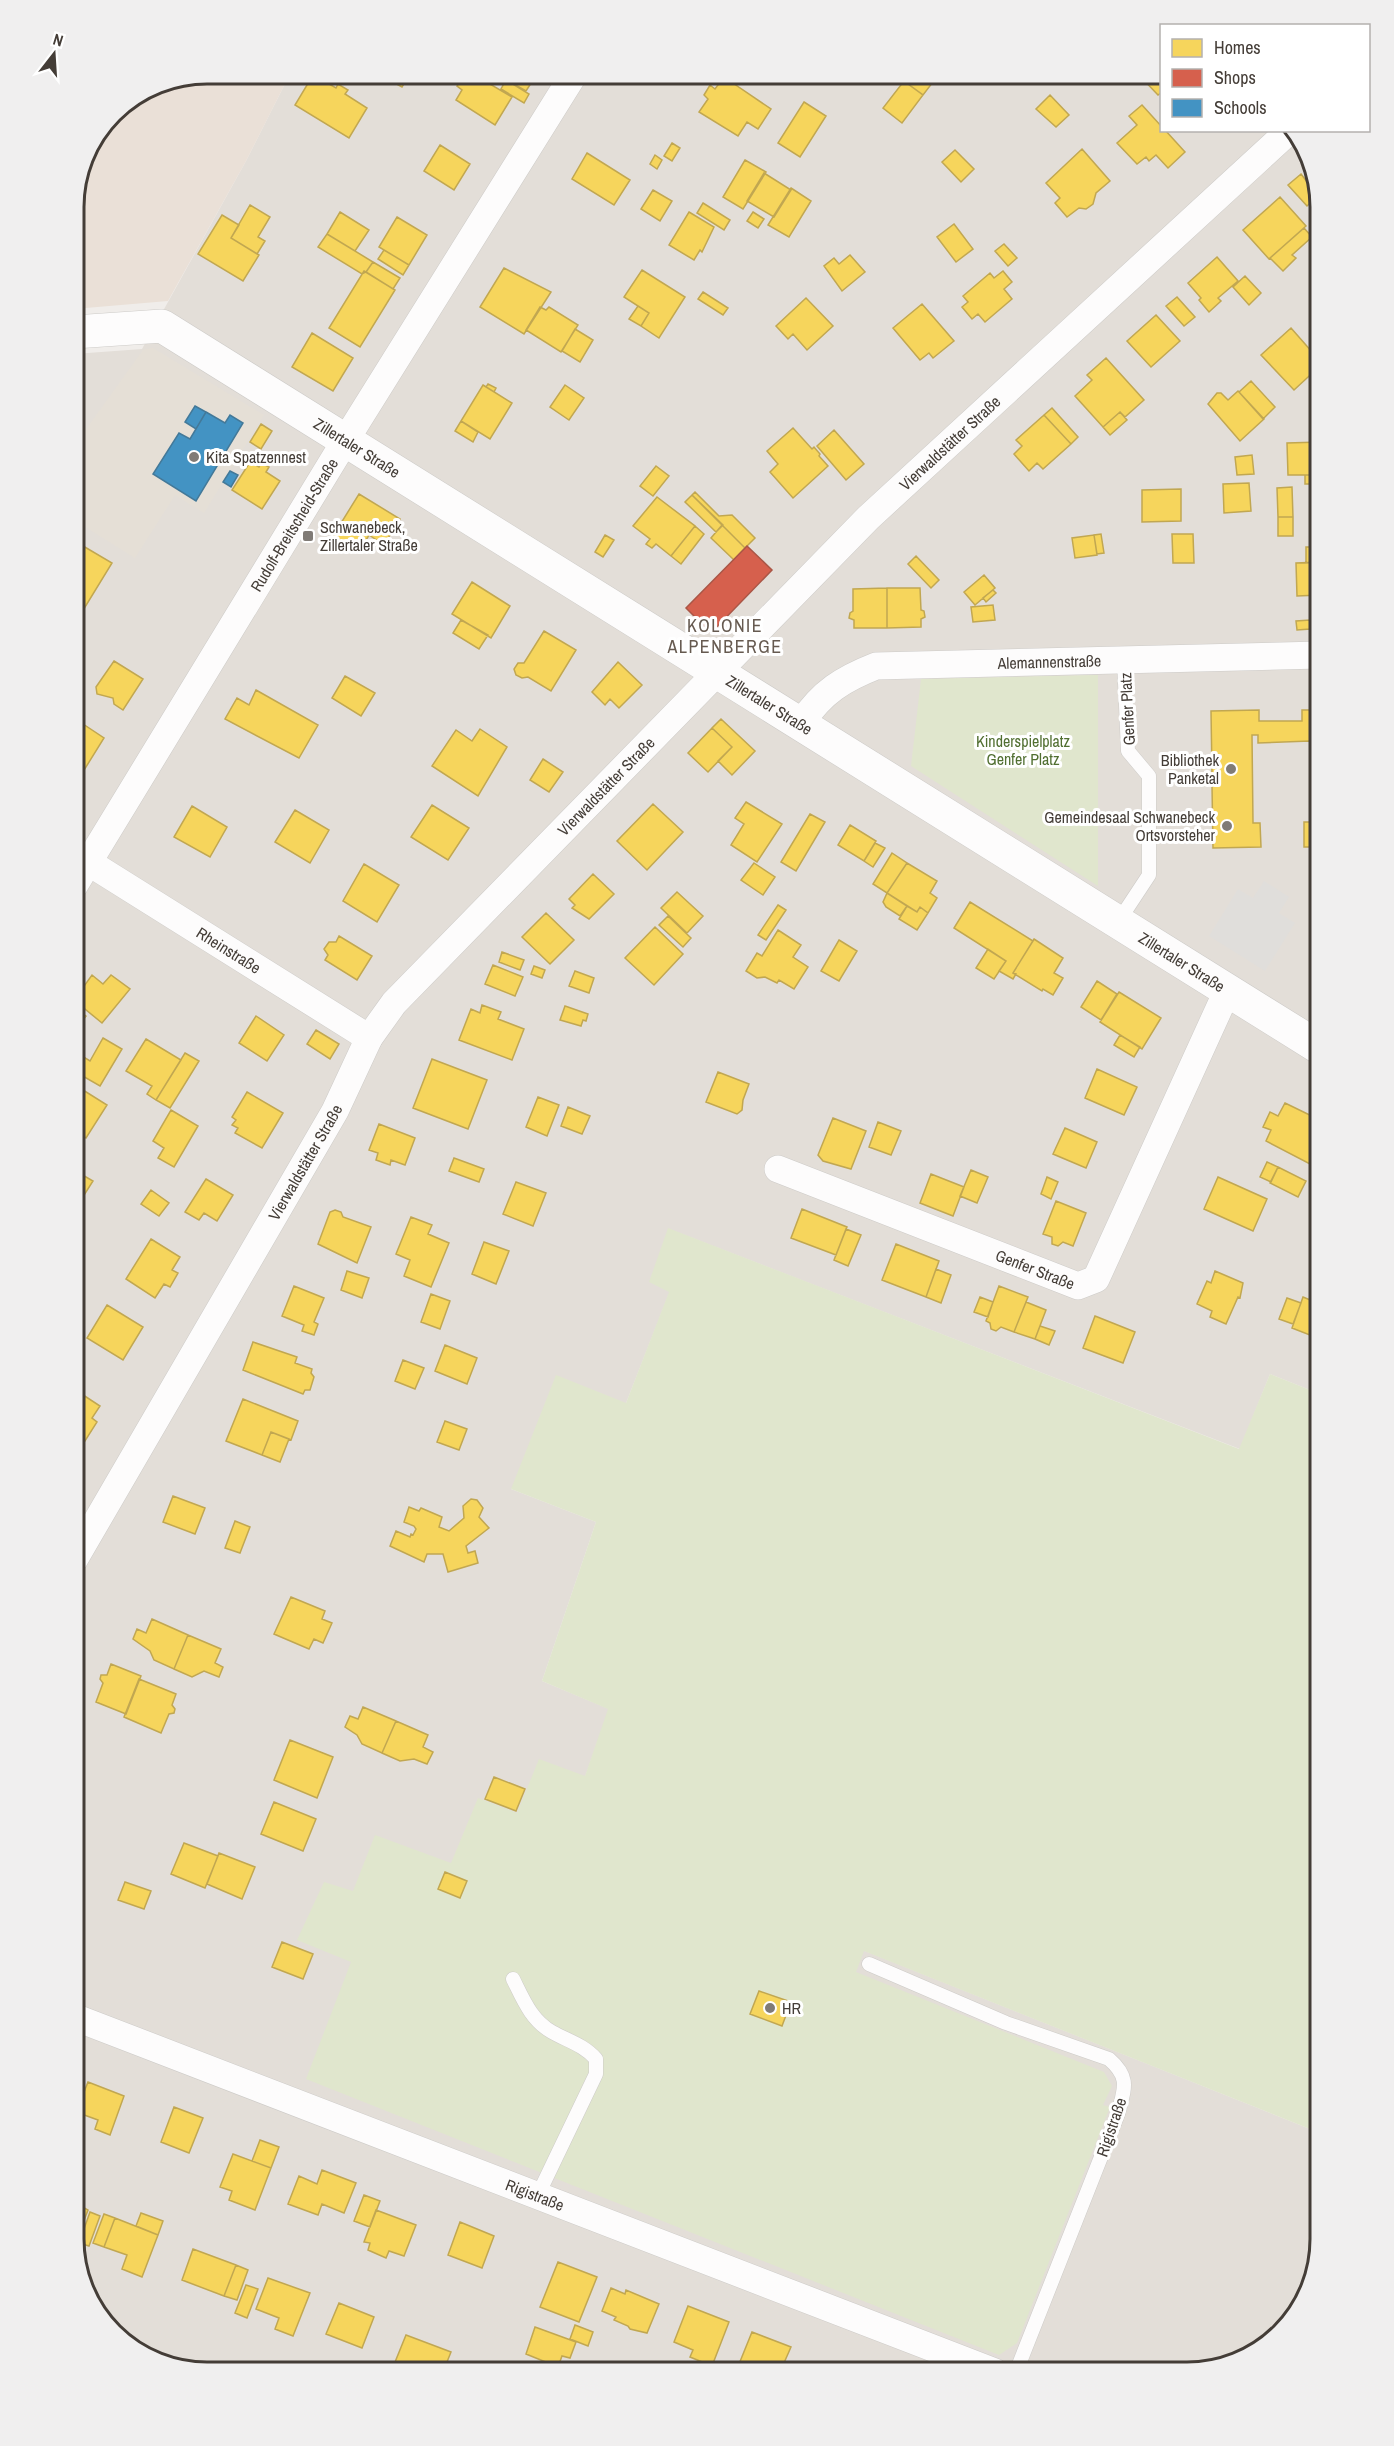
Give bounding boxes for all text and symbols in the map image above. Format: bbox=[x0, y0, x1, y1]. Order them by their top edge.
north arrow bbox=[24, 24, 84, 84]
legend bbox=[1160, 24, 1370, 132]
text: N bbox=[51, 28, 66, 52]
text: Homes bbox=[1214, 35, 1261, 60]
text: Shops bbox=[1214, 65, 1256, 90]
text: Schools bbox=[1214, 95, 1267, 120]
street label: Vierwaldstätter Straße bbox=[894, 391, 1005, 495]
street label: Zillertaler Straße bbox=[310, 412, 404, 483]
place label: Kita Spatzennest bbox=[206, 446, 306, 468]
marker: Kita Spatzennest bbox=[187, 450, 201, 464]
street label: Rudolf-Breitscheid-Straße bbox=[245, 454, 343, 596]
place label: Schwanebeck, Zillertaler Straße bbox=[320, 516, 418, 556]
marker: Schwanebeck, Zillertaler Straße bbox=[301, 529, 315, 543]
district label: KOLONIE ALPENBERGE bbox=[666, 613, 783, 659]
street label: Alemannenstraße bbox=[996, 649, 1101, 674]
street label: Zillertaler Straße bbox=[722, 669, 817, 740]
street label: Genfer Platz bbox=[1114, 672, 1140, 746]
park label: Kinderspielplatz Genfer Platz bbox=[976, 730, 1070, 770]
street label: Vierwaldstätter Straße bbox=[552, 732, 659, 841]
place label: Bibliothek Panketal bbox=[1161, 749, 1219, 789]
marker: Bibliothek Panketal bbox=[1224, 762, 1238, 776]
place label: Gemeindesaal Schwanebeck Ortsvorsteher bbox=[1044, 806, 1216, 846]
marker: Gemeindesaal Schwanebeck Ortsvorsteher bbox=[1220, 819, 1234, 833]
street label: Rheinstraße bbox=[192, 922, 265, 979]
street label: Zillertaler Straße bbox=[1134, 927, 1229, 997]
street label: Vierwaldstätter Straße bbox=[263, 1101, 347, 1224]
street label: Genfer Straße bbox=[992, 1244, 1078, 1295]
place label: HR bbox=[782, 1997, 801, 2019]
marker: HR bbox=[763, 2001, 777, 2015]
street label: Rigistraße bbox=[1091, 2094, 1131, 2160]
street label: Rigistraße bbox=[502, 2173, 568, 2216]

